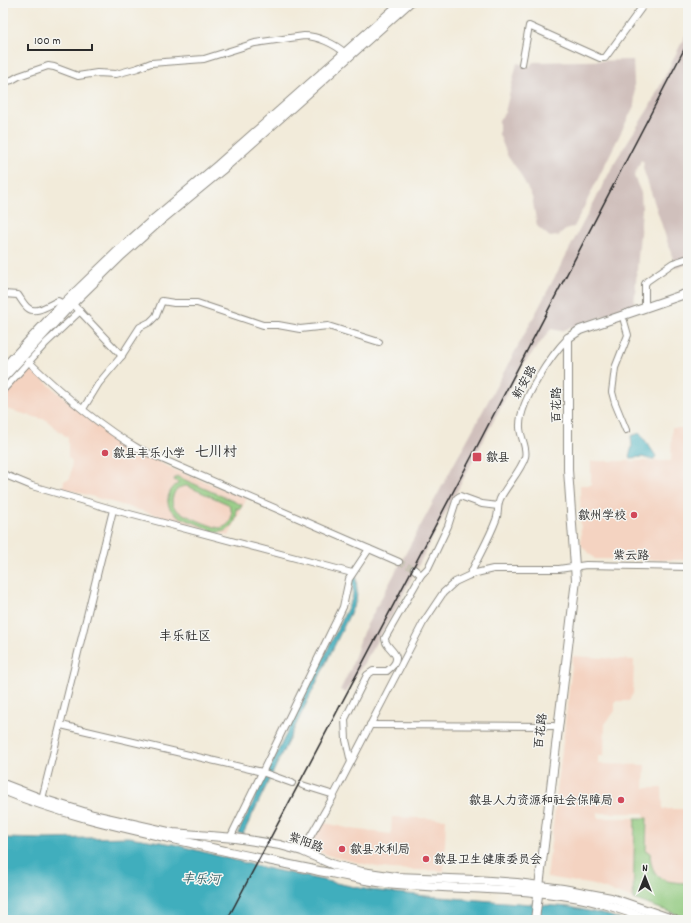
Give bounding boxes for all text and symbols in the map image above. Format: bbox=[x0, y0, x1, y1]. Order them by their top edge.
scale bar bbox=[28, 26, 92, 52]
text: 100 m bbox=[34, 33, 61, 50]
street label: 新安路 bbox=[509, 363, 541, 403]
street label: 百花路 bbox=[549, 387, 566, 423]
district label: 七川村 bbox=[195, 443, 237, 463]
place label: 歙县丰乐小学 bbox=[113, 446, 185, 463]
marker: 歙县丰乐小学 bbox=[100, 448, 110, 458]
place label: 歙县 bbox=[486, 450, 510, 467]
marker: 歙县 bbox=[471, 451, 483, 463]
place label: 歙州学校 bbox=[578, 508, 626, 525]
marker: 歙州学校 bbox=[629, 510, 639, 520]
street label: 紫云路 bbox=[613, 548, 649, 565]
district label: 丰乐社区 bbox=[159, 628, 211, 647]
street label: 百花路 bbox=[531, 712, 552, 750]
place label: 歙县人力资源和社会保障局 bbox=[469, 793, 613, 810]
marker: 歙县人力资源和社会保障局 bbox=[616, 795, 626, 805]
street label: 紫阳路 bbox=[286, 829, 325, 858]
place label: 歙县水利局 bbox=[350, 842, 410, 859]
marker: 歙县水利局 bbox=[337, 844, 347, 854]
place label: 歙县卫生健康委员会 bbox=[434, 852, 542, 869]
marker: 歙县卫生健康委员会 bbox=[421, 854, 431, 864]
north arrow bbox=[625, 857, 665, 897]
text: N bbox=[642, 861, 648, 877]
water label: 丰乐河 bbox=[181, 870, 223, 891]

